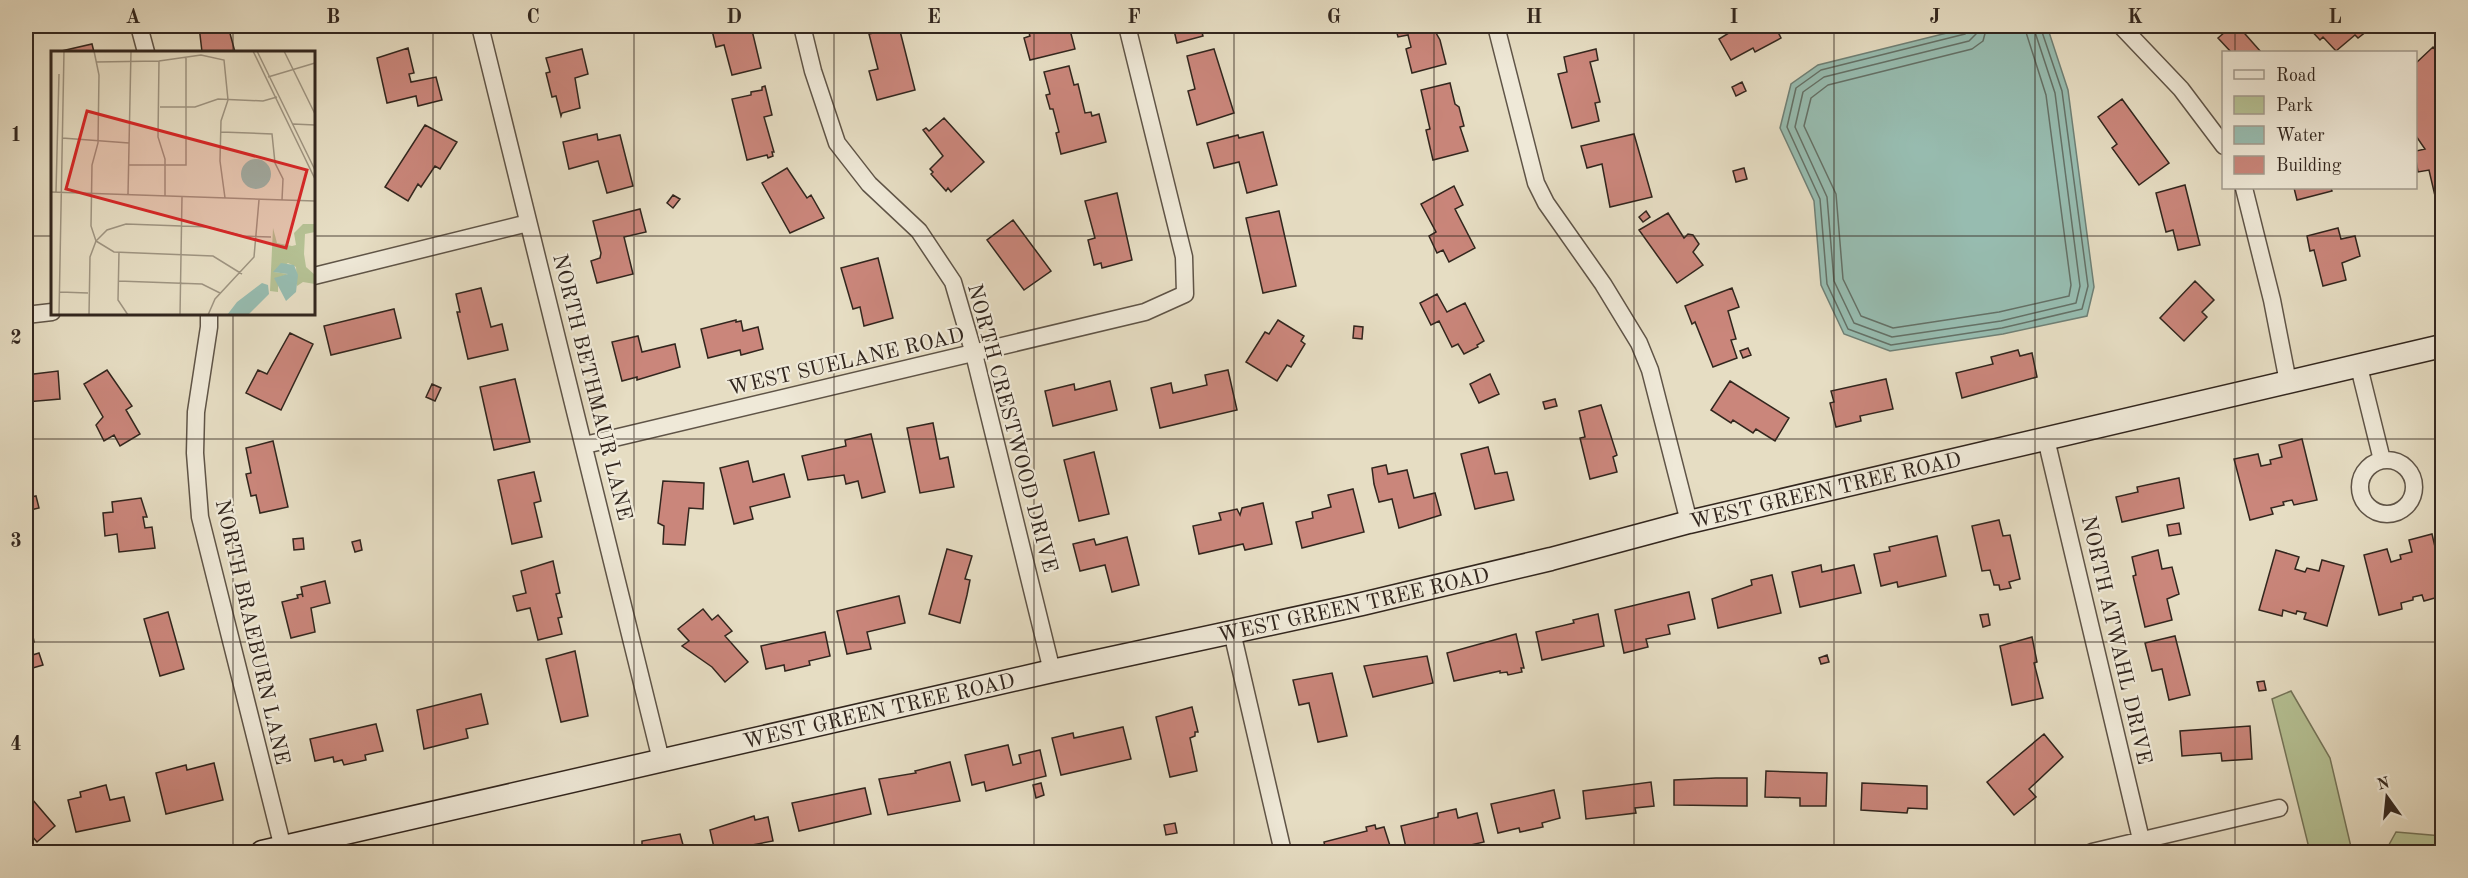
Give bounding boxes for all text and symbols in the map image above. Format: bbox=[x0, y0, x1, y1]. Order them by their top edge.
text: A bbox=[125, 8, 141, 28]
text: B bbox=[326, 8, 340, 28]
text: C bbox=[526, 8, 540, 28]
text: D bbox=[726, 8, 742, 28]
text: E bbox=[927, 8, 941, 28]
text: F bbox=[1127, 8, 1141, 28]
text: G bbox=[1327, 8, 1341, 28]
text: H bbox=[1526, 8, 1542, 28]
text: I bbox=[1730, 8, 1738, 28]
text: J bbox=[1930, 8, 1941, 28]
text: K bbox=[2127, 8, 2143, 28]
text: L bbox=[2328, 8, 2342, 28]
inset map bbox=[51, 51, 315, 315]
legend bbox=[2222, 51, 2417, 189]
text: Road bbox=[2276, 67, 2316, 85]
text: Park bbox=[2276, 97, 2313, 115]
text: 1 bbox=[10, 126, 22, 146]
text: Water bbox=[2276, 127, 2325, 145]
text: Building bbox=[2276, 157, 2342, 175]
street label: NORTH BETHMAUR LANE bbox=[548, 252, 635, 523]
street label: NORTH CRESTWOOD DRIVE bbox=[963, 282, 1060, 575]
street label: WEST SUELANE ROAD bbox=[726, 325, 966, 400]
text: 2 bbox=[10, 329, 22, 349]
street label: WEST GREEN TREE ROAD bbox=[1688, 450, 1964, 533]
street label: NORTH BRAEBURN LANE bbox=[211, 498, 292, 767]
street label: NORTH ATWAHL DRIVE bbox=[2077, 514, 2154, 767]
text: 3 bbox=[10, 532, 22, 552]
street label: WEST GREEN TREE ROAD bbox=[1216, 565, 1492, 647]
street label: WEST GREEN TREE ROAD bbox=[742, 671, 1017, 753]
text: 4 bbox=[10, 735, 22, 755]
north arrow bbox=[2357, 767, 2417, 827]
text: N bbox=[2376, 775, 2392, 794]

